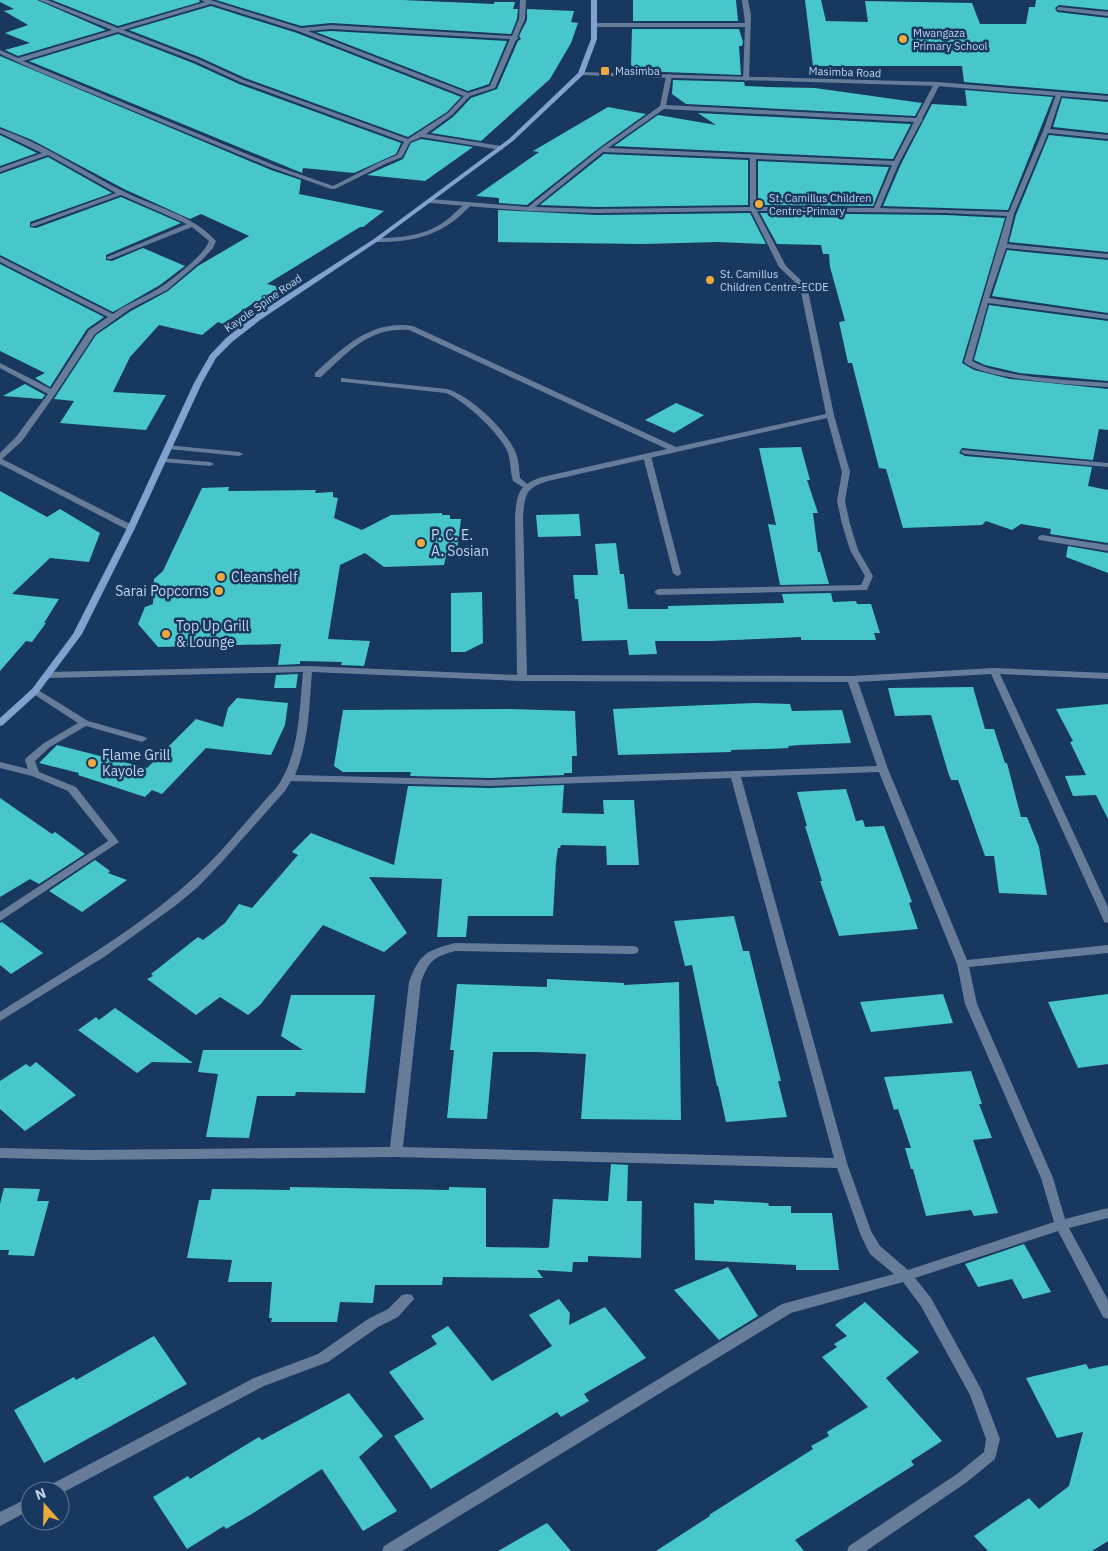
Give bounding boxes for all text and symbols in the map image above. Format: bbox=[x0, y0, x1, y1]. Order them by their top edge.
place label: Mwangaza Primary School bbox=[913, 26, 988, 53]
marker: Mwangaza Primary School bbox=[897, 33, 909, 45]
place label: Masimba bbox=[615, 64, 660, 78]
street label: Masimba Road bbox=[808, 64, 882, 80]
marker: Masimba bbox=[599, 65, 611, 77]
place label: St. Camillus Children Centre-Primary bbox=[769, 191, 872, 218]
marker: St. Camillus Children Centre-Primary bbox=[753, 198, 765, 210]
place label: St. Camillus Children Centre-ECDE bbox=[720, 267, 829, 294]
street label: Kayole Spine Road bbox=[221, 271, 305, 335]
marker: St. Camillus Children Centre-ECDE bbox=[704, 274, 716, 286]
place label: P. C. E. A. Sosian bbox=[431, 526, 489, 560]
marker: P. C. E. A. Sosian bbox=[415, 537, 427, 549]
place label: Cleanshelf bbox=[231, 568, 298, 586]
marker: Cleanshelf bbox=[215, 571, 227, 583]
place label: Sarai Popcorns bbox=[115, 582, 209, 600]
marker: Sarai Popcorns bbox=[213, 585, 225, 597]
place label: Top Up Grill & Lounge bbox=[176, 617, 249, 651]
marker: Top Up Grill & Lounge bbox=[160, 628, 172, 640]
place label: Flame Grill Kayole bbox=[102, 746, 170, 780]
marker: Flame Grill Kayole bbox=[86, 757, 98, 769]
north arrow bbox=[20, 1481, 70, 1531]
text: N bbox=[33, 1484, 48, 1504]

